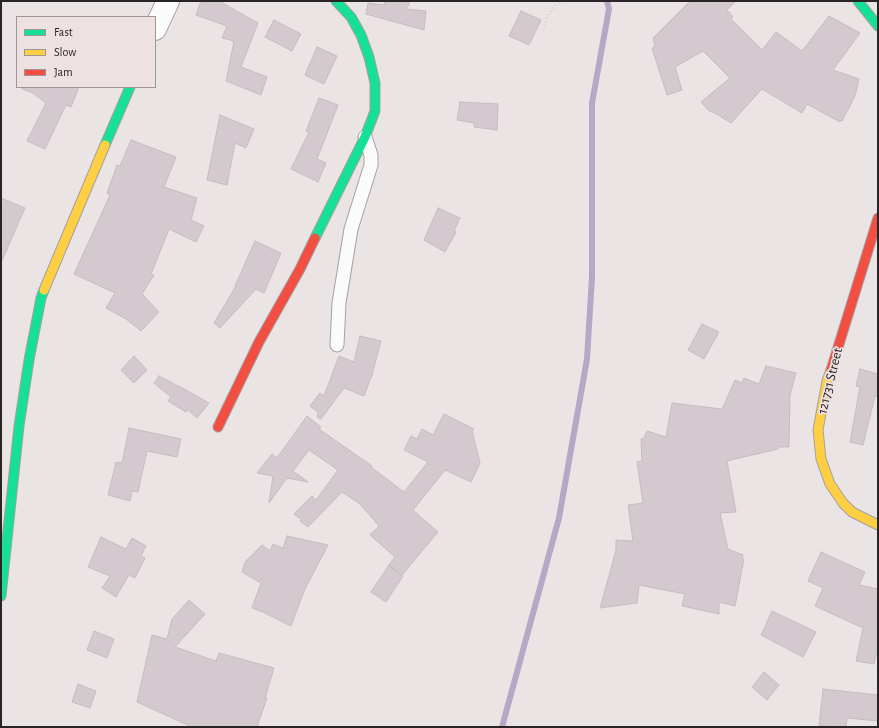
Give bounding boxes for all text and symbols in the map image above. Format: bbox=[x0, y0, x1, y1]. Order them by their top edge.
legend bbox=[16, 16, 156, 88]
text: Fast bbox=[54, 26, 73, 38]
text: Slow bbox=[54, 46, 76, 58]
text: Jam bbox=[54, 66, 73, 78]
street label: 121731 Street bbox=[814, 346, 846, 416]

